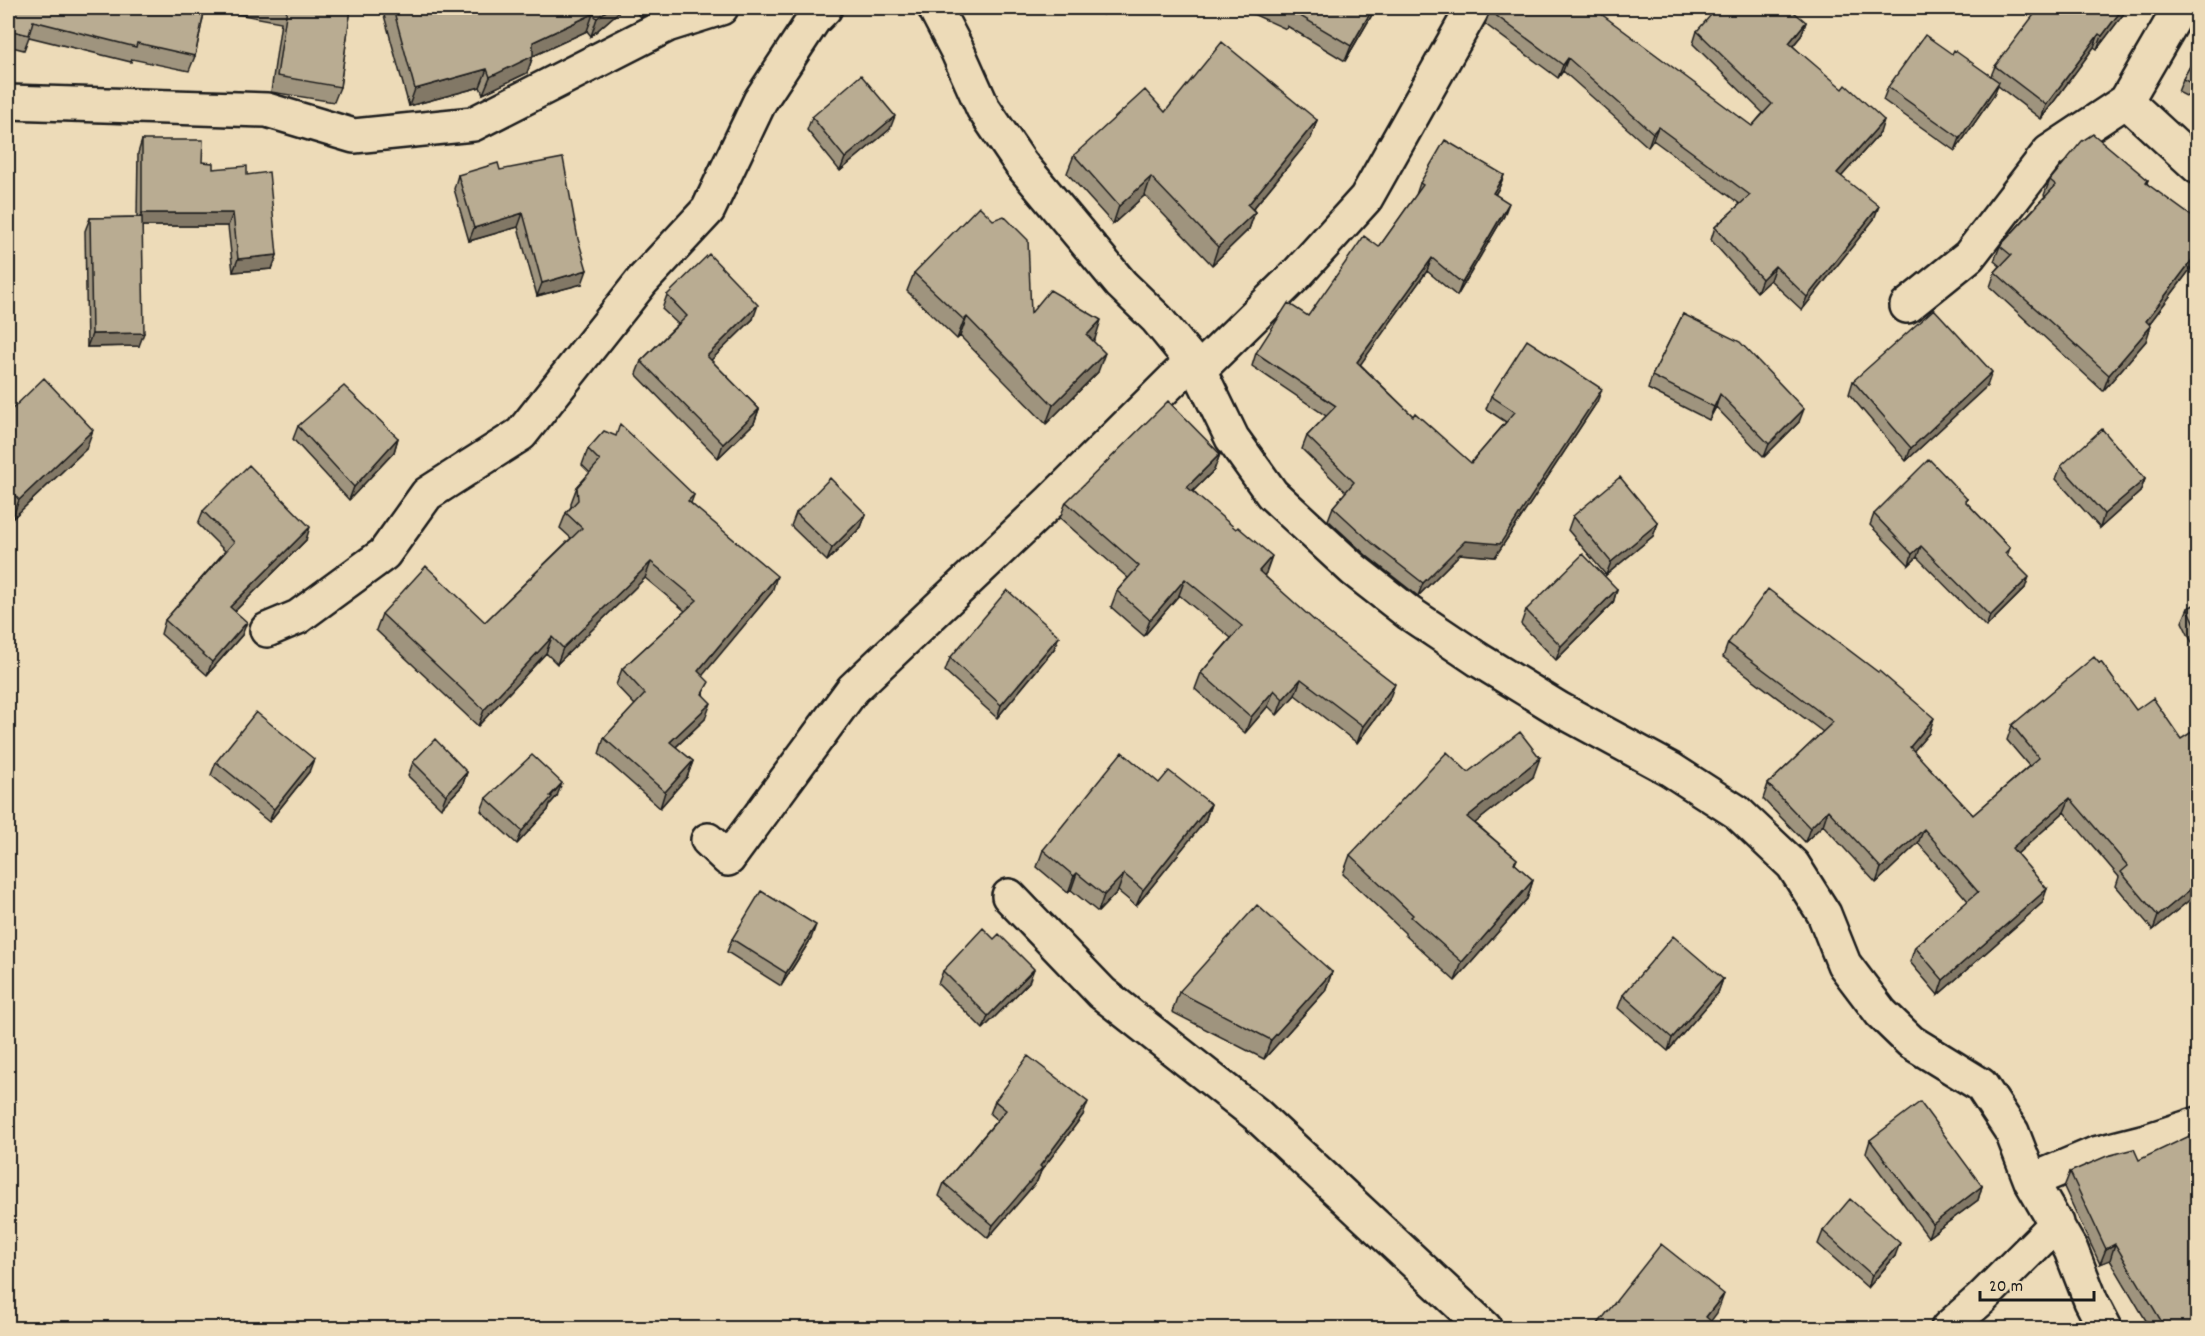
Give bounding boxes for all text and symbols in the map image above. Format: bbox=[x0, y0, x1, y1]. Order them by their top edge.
scale bar bbox=[1980, 1264, 2094, 1302]
text: 20 m bbox=[1989, 1275, 2023, 1300]

